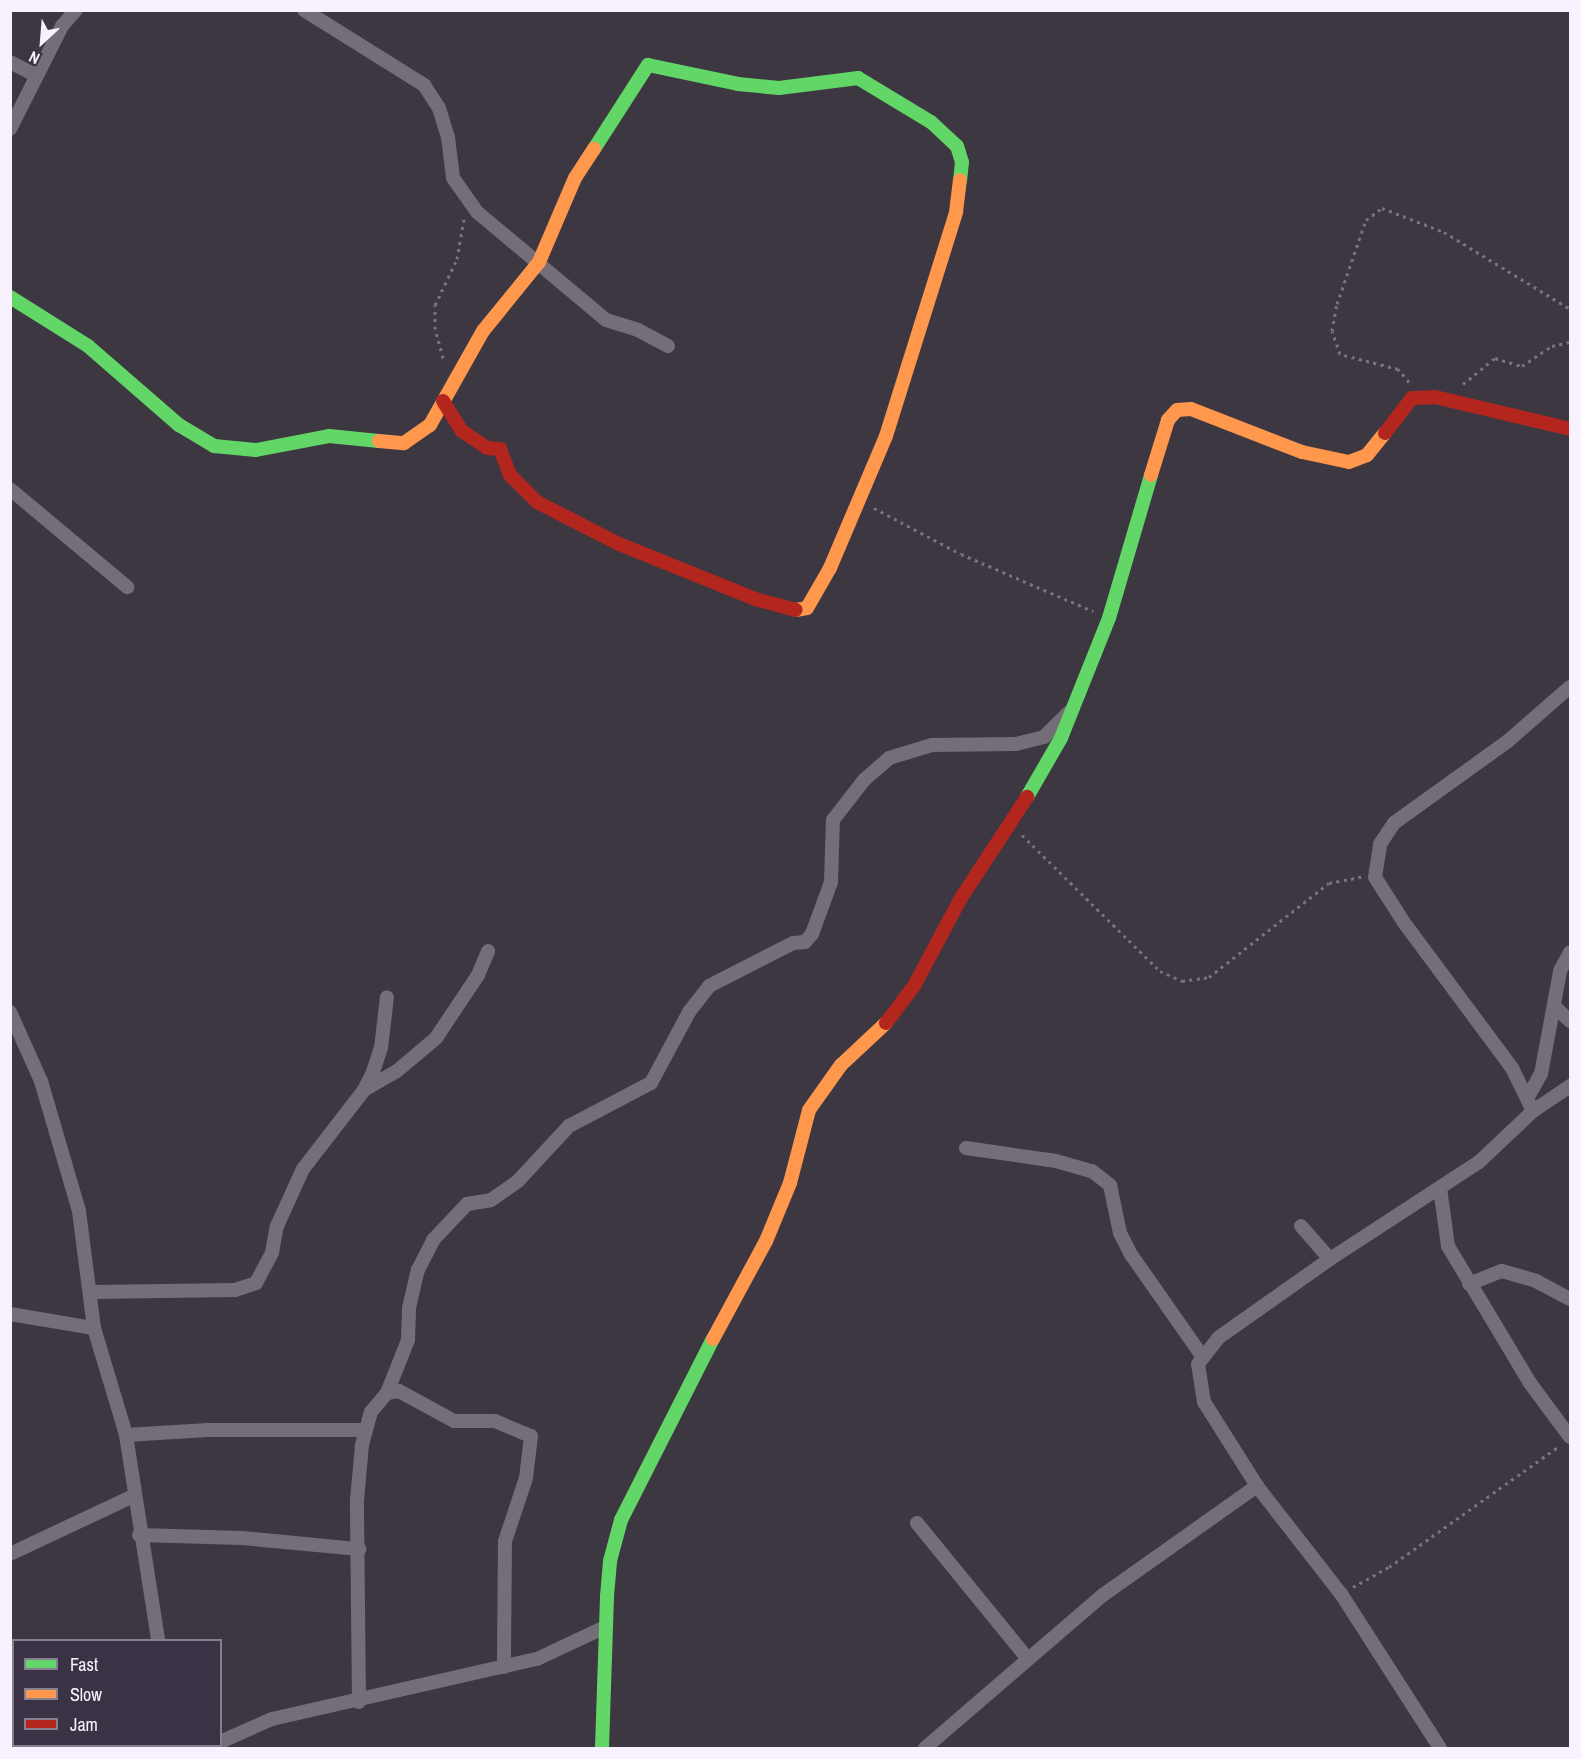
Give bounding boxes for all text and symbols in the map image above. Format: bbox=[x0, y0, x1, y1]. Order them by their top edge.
north arrow bbox=[12, 12, 72, 72]
text: N bbox=[25, 46, 43, 70]
legend bbox=[12, 1639, 222, 1747]
text: Fast bbox=[70, 1652, 98, 1677]
text: Slow bbox=[70, 1682, 102, 1707]
text: Jam bbox=[70, 1712, 98, 1737]

